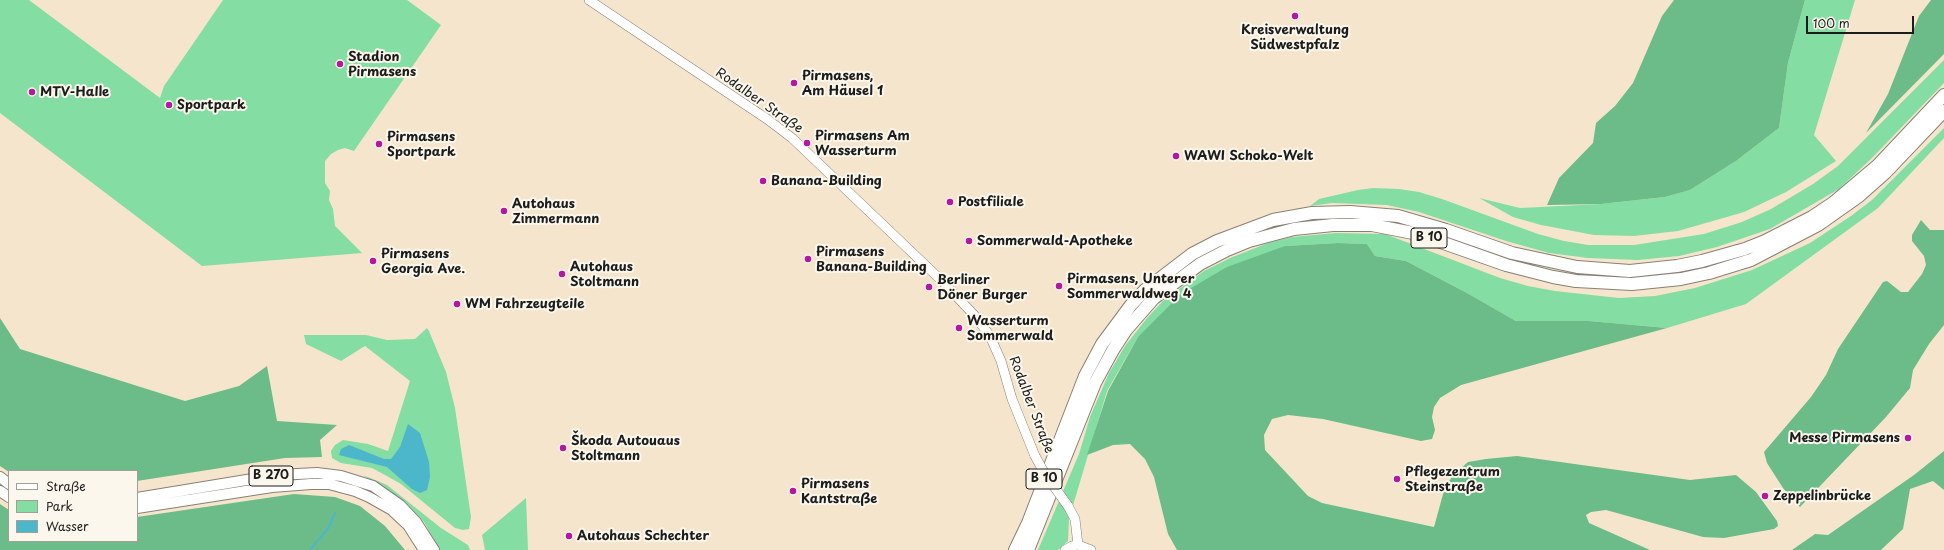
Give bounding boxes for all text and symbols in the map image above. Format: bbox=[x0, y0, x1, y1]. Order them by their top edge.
scale bar bbox=[1808, 8, 1916, 34]
marker: Kreisverwaltung Südwestpfalz bbox=[1290, 11, 1300, 21]
text: 100 m bbox=[1813, 14, 1850, 32]
place label: Kreisverwaltung Südwestpfalz bbox=[1241, 22, 1349, 53]
place label: Stadion Pirmasens bbox=[348, 49, 416, 80]
marker: Stadion Pirmasens bbox=[335, 59, 345, 69]
street label: Rodalber Straße bbox=[712, 65, 806, 137]
place label: Pirmasens, Am Häusel 1 bbox=[802, 68, 883, 99]
marker: Pirmasens, Am Häusel 1 bbox=[789, 78, 799, 88]
place label: MTV-Halle bbox=[40, 84, 109, 100]
marker: MTV-Halle bbox=[27, 87, 37, 97]
place label: Sportpark bbox=[177, 97, 246, 113]
marker: Sportpark bbox=[164, 100, 174, 110]
place label: Pirmasens Am Wasserturm bbox=[815, 128, 910, 159]
place label: Pirmasens Sportpark bbox=[387, 129, 456, 160]
marker: Pirmasens Am Wasserturm bbox=[802, 138, 812, 148]
marker: Pirmasens Sportpark bbox=[374, 139, 384, 149]
place label: WAWI Schoko-Welt bbox=[1184, 148, 1314, 164]
marker: WAWI Schoko-Welt bbox=[1171, 151, 1181, 161]
place label: Banana-Building bbox=[771, 173, 882, 189]
marker: Banana-Building bbox=[758, 176, 768, 186]
place label: Postfiliale bbox=[958, 194, 1024, 210]
place label: Autohaus Zimmermann bbox=[512, 196, 599, 227]
marker: Postfiliale bbox=[945, 197, 955, 207]
marker: Autohaus Zimmermann bbox=[499, 206, 509, 216]
road number: B 10 bbox=[1411, 228, 1447, 248]
place label: Sommerwald-Apotheke bbox=[977, 233, 1132, 249]
marker: Sommerwald-Apotheke bbox=[964, 236, 974, 246]
place label: Pirmasens Banana-Building bbox=[816, 244, 927, 275]
place label: Pirmasens Georgia Ave. bbox=[381, 246, 465, 277]
marker: Pirmasens Banana-Building bbox=[803, 254, 813, 264]
marker: Pirmasens Georgia Ave. bbox=[368, 256, 378, 266]
place label: Autohaus Stoltmann bbox=[570, 259, 639, 290]
marker: Autohaus Stoltmann bbox=[557, 269, 567, 279]
place label: Pirmasens, Unterer Sommerwaldweg 4 bbox=[1067, 271, 1194, 302]
place label: Berliner Döner Burger bbox=[937, 272, 1027, 303]
marker: Pirmasens, Unterer Sommerwaldweg 4 bbox=[1054, 281, 1064, 291]
marker: Berliner Döner Burger bbox=[924, 282, 934, 292]
place label: WM Fahrzeugteile bbox=[465, 296, 585, 312]
marker: WM Fahrzeugteile bbox=[452, 299, 462, 309]
place label: Wasserturm Sommerwald bbox=[967, 313, 1053, 344]
marker: Wasserturm Sommerwald bbox=[954, 323, 964, 333]
street label: Rodalber Straße bbox=[1005, 354, 1057, 456]
place label: Messe Pirmasens bbox=[1789, 430, 1900, 446]
place label: Škoda Autouaus Stoltmann bbox=[571, 433, 680, 464]
marker: Messe Pirmasens bbox=[1903, 433, 1913, 443]
marker: Škoda Autouaus Stoltmann bbox=[558, 443, 568, 453]
place label: Pflegezentrum Steinstraße bbox=[1405, 464, 1500, 495]
road number: B 270 bbox=[249, 466, 293, 486]
road number: B 10 bbox=[1026, 469, 1062, 489]
legend bbox=[8, 470, 138, 542]
marker: Pflegezentrum Steinstraße bbox=[1392, 474, 1402, 484]
place label: Pirmasens Kantstraße bbox=[801, 476, 877, 507]
text: Straße bbox=[46, 477, 86, 495]
marker: Pirmasens Kantstraße bbox=[788, 486, 798, 496]
place label: Zeppelinbrücke bbox=[1773, 488, 1871, 504]
marker: Zeppelinbrücke bbox=[1760, 491, 1770, 501]
text: Park bbox=[46, 497, 73, 515]
text: Wasser bbox=[46, 517, 89, 535]
place label: Autohaus Schechter bbox=[577, 528, 709, 544]
marker: Autohaus Schechter bbox=[564, 531, 574, 541]

